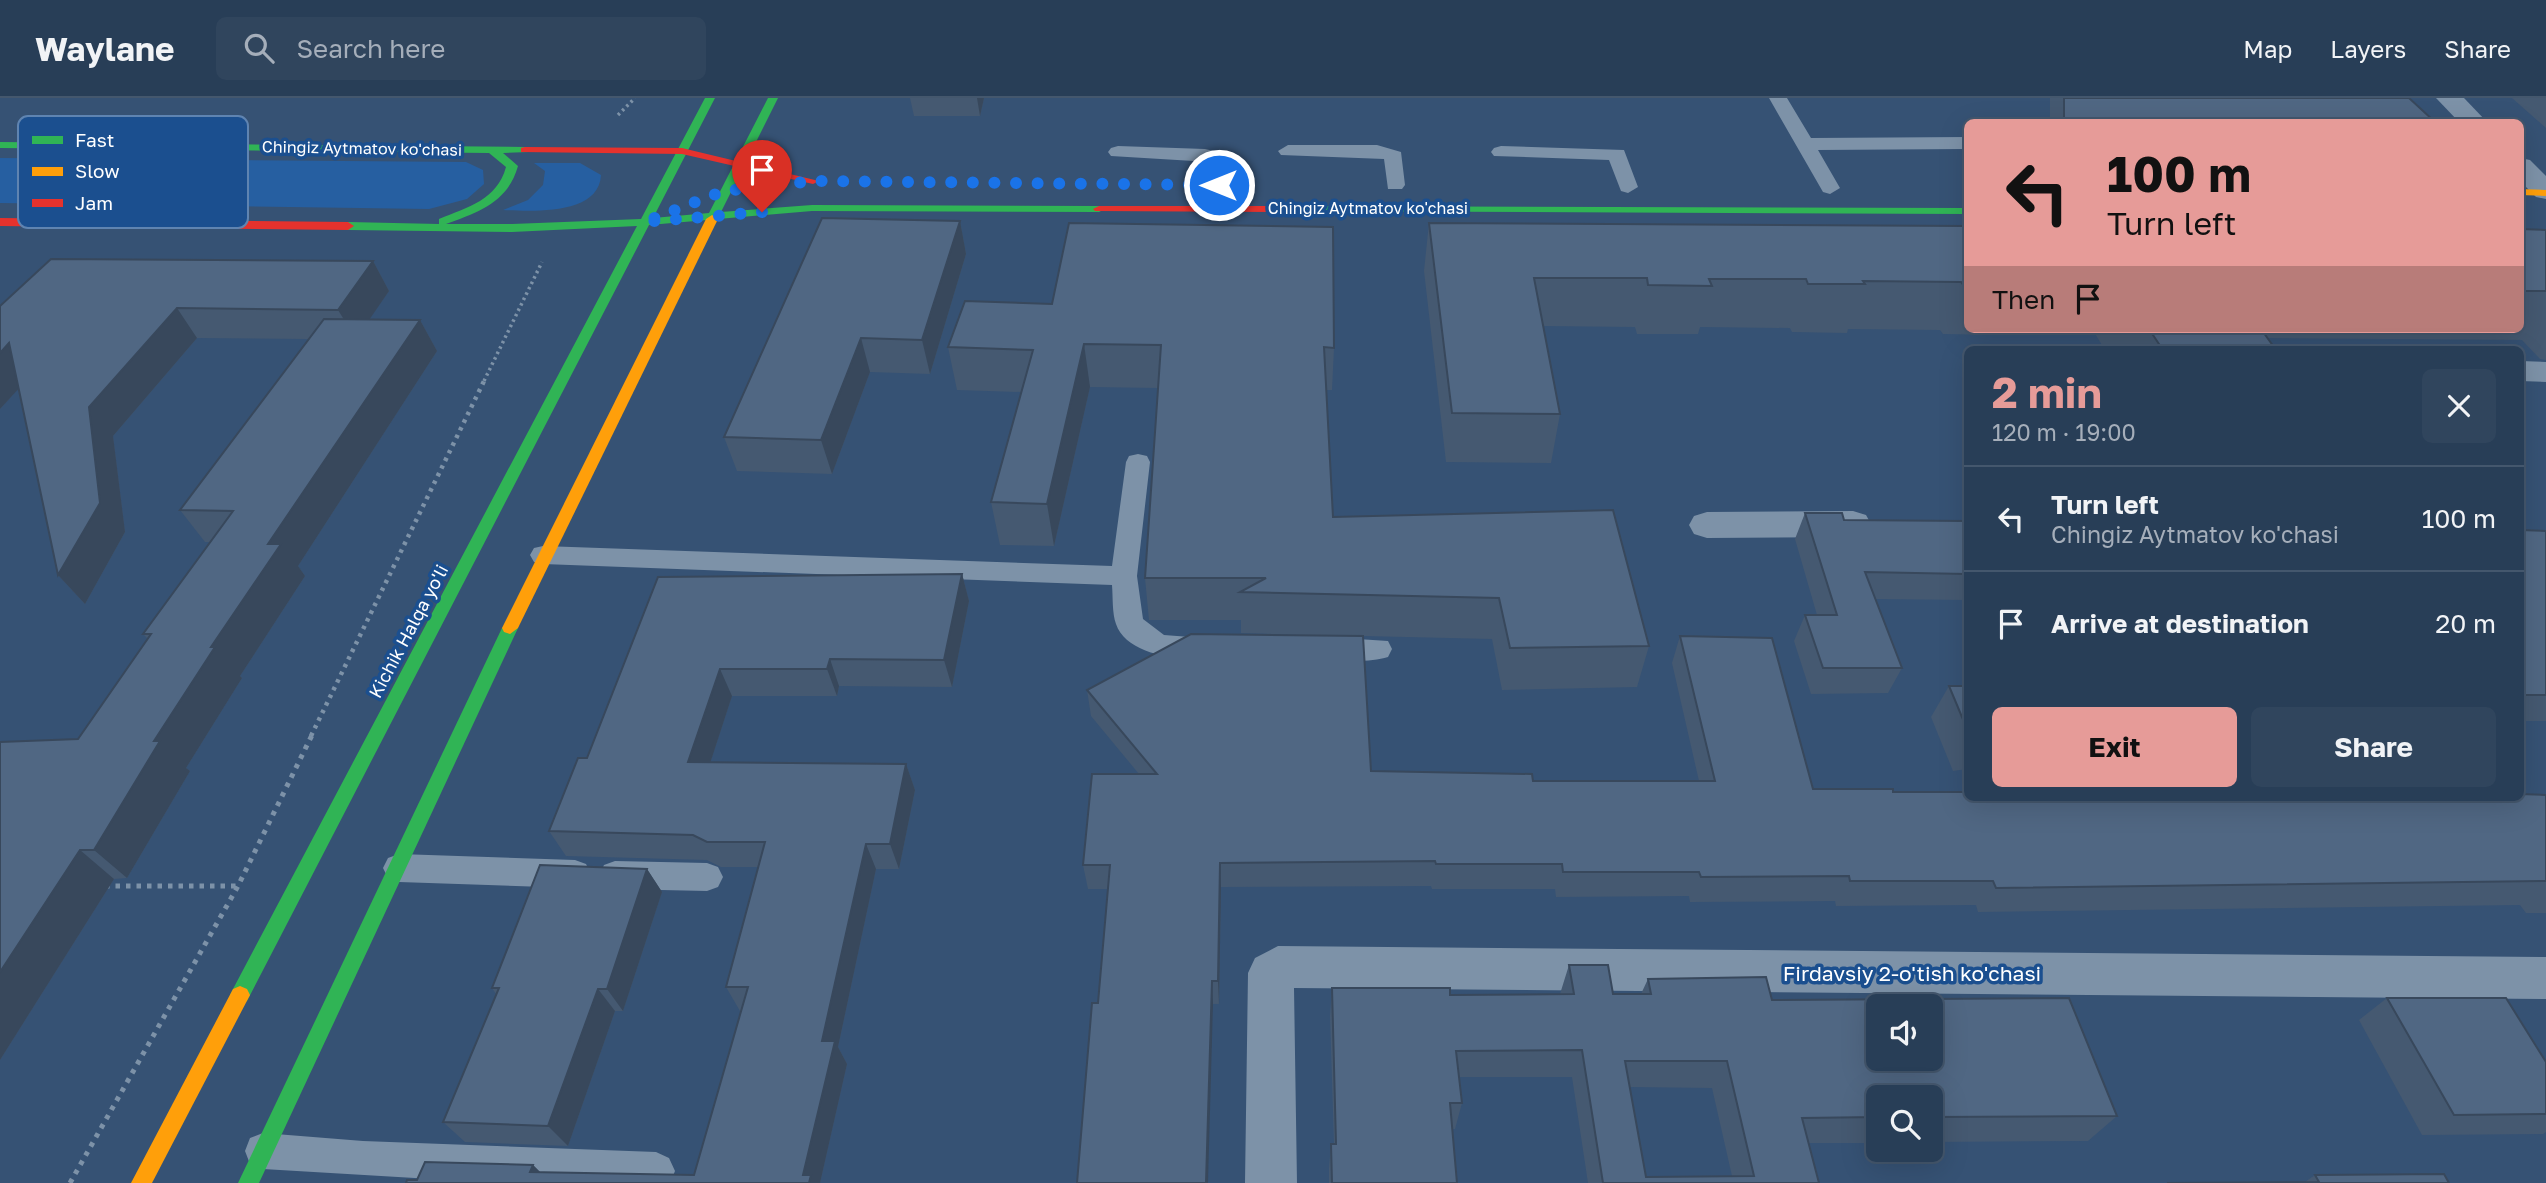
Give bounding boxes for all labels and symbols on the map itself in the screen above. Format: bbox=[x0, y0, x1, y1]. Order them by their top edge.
legend bbox=[18, 116, 248, 228]
text: Fast bbox=[75, 128, 114, 151]
street label: Chingiz Aytmatov ko'chasi bbox=[262, 136, 462, 160]
pin bbox=[732, 140, 792, 212]
position arrow bbox=[1182, 148, 1256, 222]
text: Slow bbox=[75, 159, 120, 182]
text: Jam bbox=[75, 191, 113, 214]
street label: Chingiz Aytmatov ko'chasi bbox=[1268, 198, 1468, 218]
street label: Kichik Halqa yo'li bbox=[364, 561, 452, 701]
street label: Firdavsiy 2-o'tish ko'chasi bbox=[1783, 960, 2041, 986]

